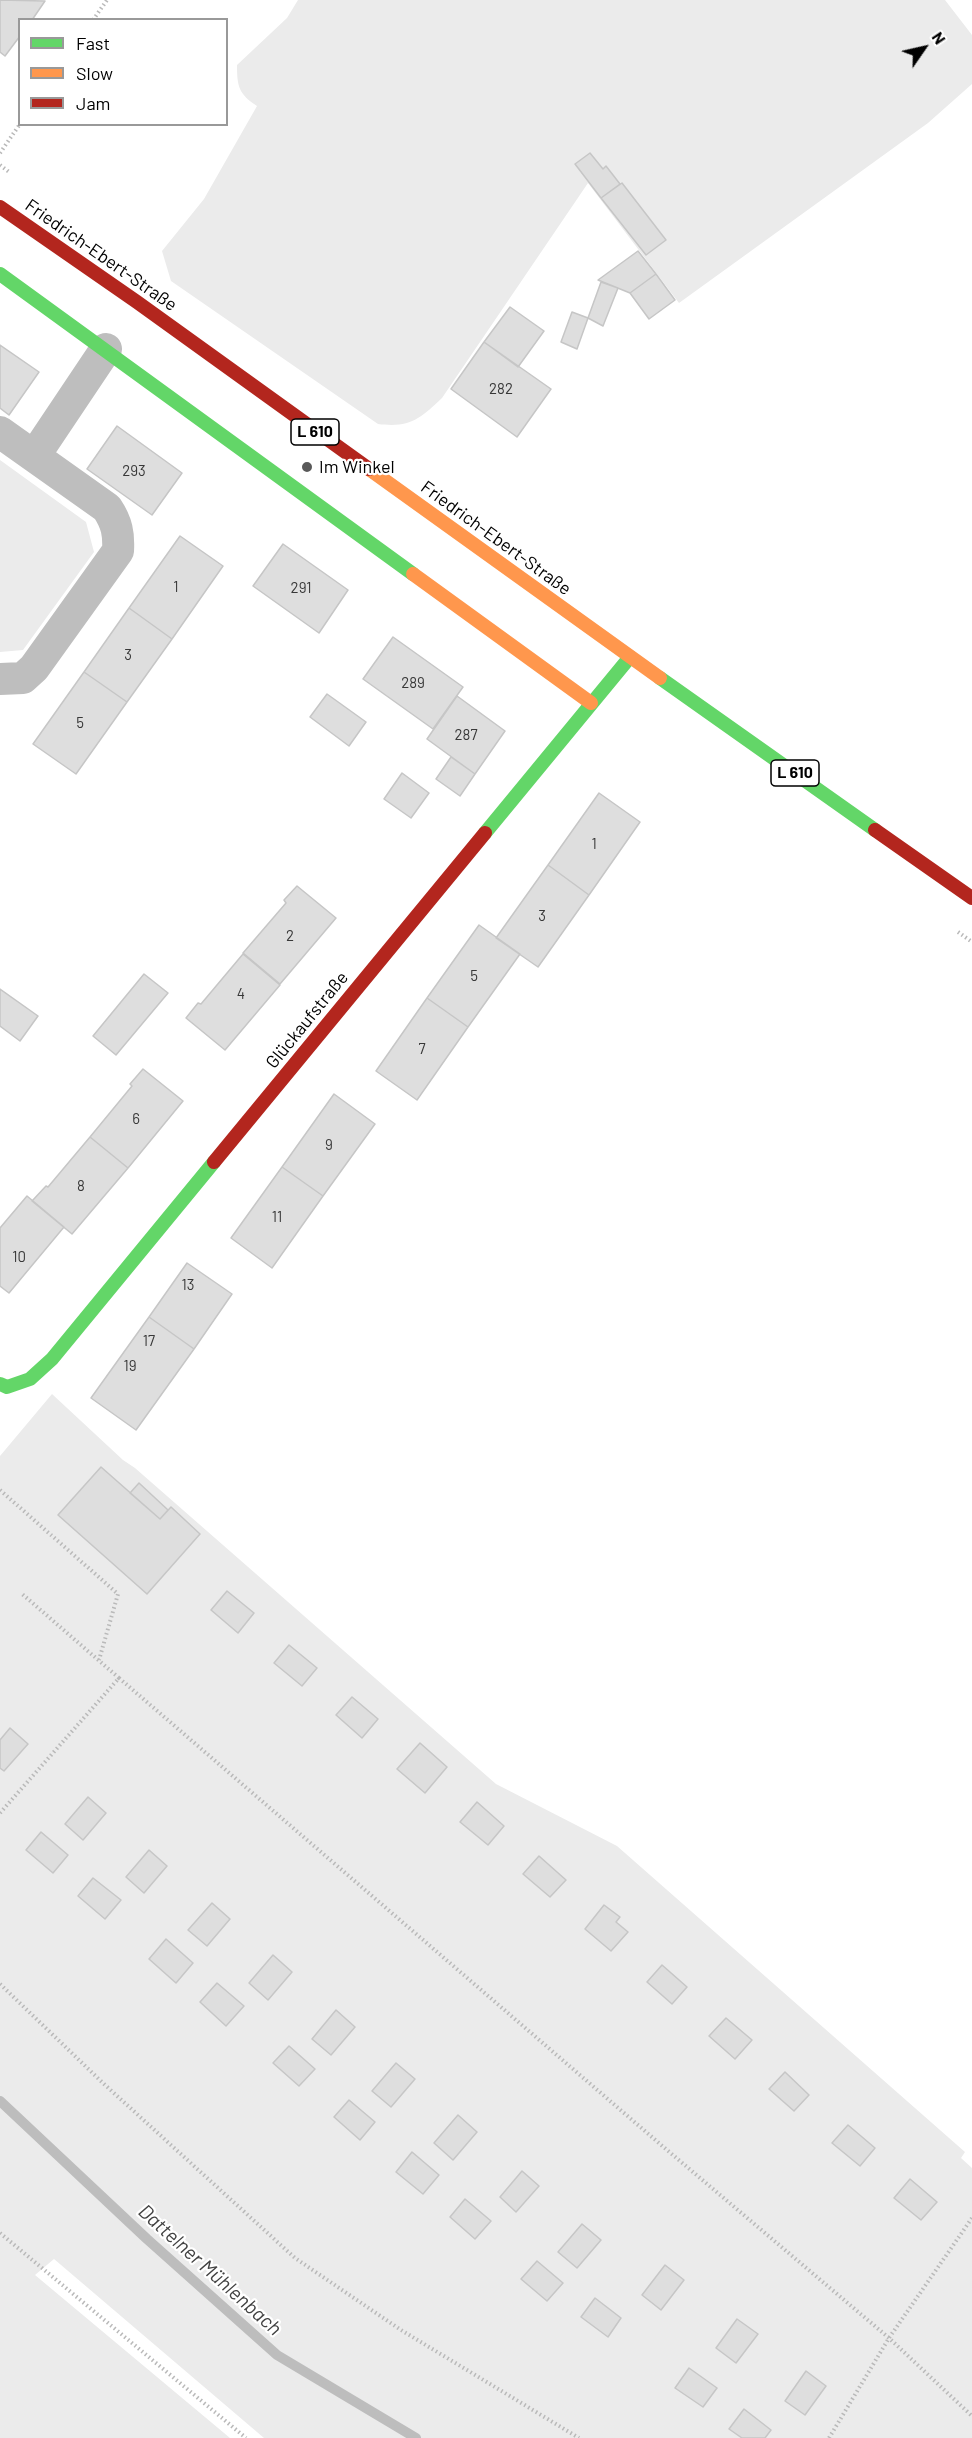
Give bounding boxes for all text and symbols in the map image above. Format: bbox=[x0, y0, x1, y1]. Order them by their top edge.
legend bbox=[18, 18, 228, 126]
north arrow bbox=[894, 18, 954, 78]
text: N bbox=[928, 28, 950, 47]
text: Fast bbox=[76, 32, 110, 54]
text: Slow bbox=[76, 62, 113, 84]
text: Jam bbox=[76, 92, 110, 114]
street label: Friedrich-Ebert-Straße bbox=[21, 194, 181, 316]
house number: 282 bbox=[489, 380, 513, 398]
road number: L 610 bbox=[291, 419, 339, 445]
place label: Im Winkel bbox=[319, 456, 395, 478]
marker: Im Winkel bbox=[300, 460, 314, 474]
house number: 293 bbox=[122, 462, 146, 480]
street label: Friedrich-Ebert-Straße bbox=[417, 476, 575, 600]
house number: 1 bbox=[173, 578, 179, 596]
house number: 291 bbox=[291, 579, 311, 597]
house number: 3 bbox=[124, 646, 132, 664]
house number: 289 bbox=[401, 674, 425, 692]
house number: 5 bbox=[76, 714, 84, 732]
house number: 287 bbox=[455, 726, 477, 744]
road number: L 610 bbox=[771, 760, 819, 786]
house number: 1 bbox=[591, 835, 597, 853]
house number: 3 bbox=[538, 907, 546, 925]
house number: 2 bbox=[286, 927, 294, 945]
street label: Glückaufstraße bbox=[261, 967, 353, 1073]
house number: 5 bbox=[470, 967, 478, 985]
house number: 4 bbox=[237, 985, 245, 1003]
house number: 7 bbox=[418, 1040, 426, 1058]
house number: 6 bbox=[132, 1110, 140, 1128]
house number: 9 bbox=[325, 1136, 333, 1154]
house number: 8 bbox=[77, 1177, 85, 1195]
house number: 11 bbox=[272, 1208, 282, 1226]
house number: 10 bbox=[12, 1248, 26, 1266]
house number: 13 bbox=[182, 1276, 194, 1294]
house number: 17 bbox=[143, 1332, 155, 1350]
house number: 19 bbox=[123, 1357, 137, 1375]
water label: Dattelner Mühlenbach bbox=[134, 2199, 286, 2341]

